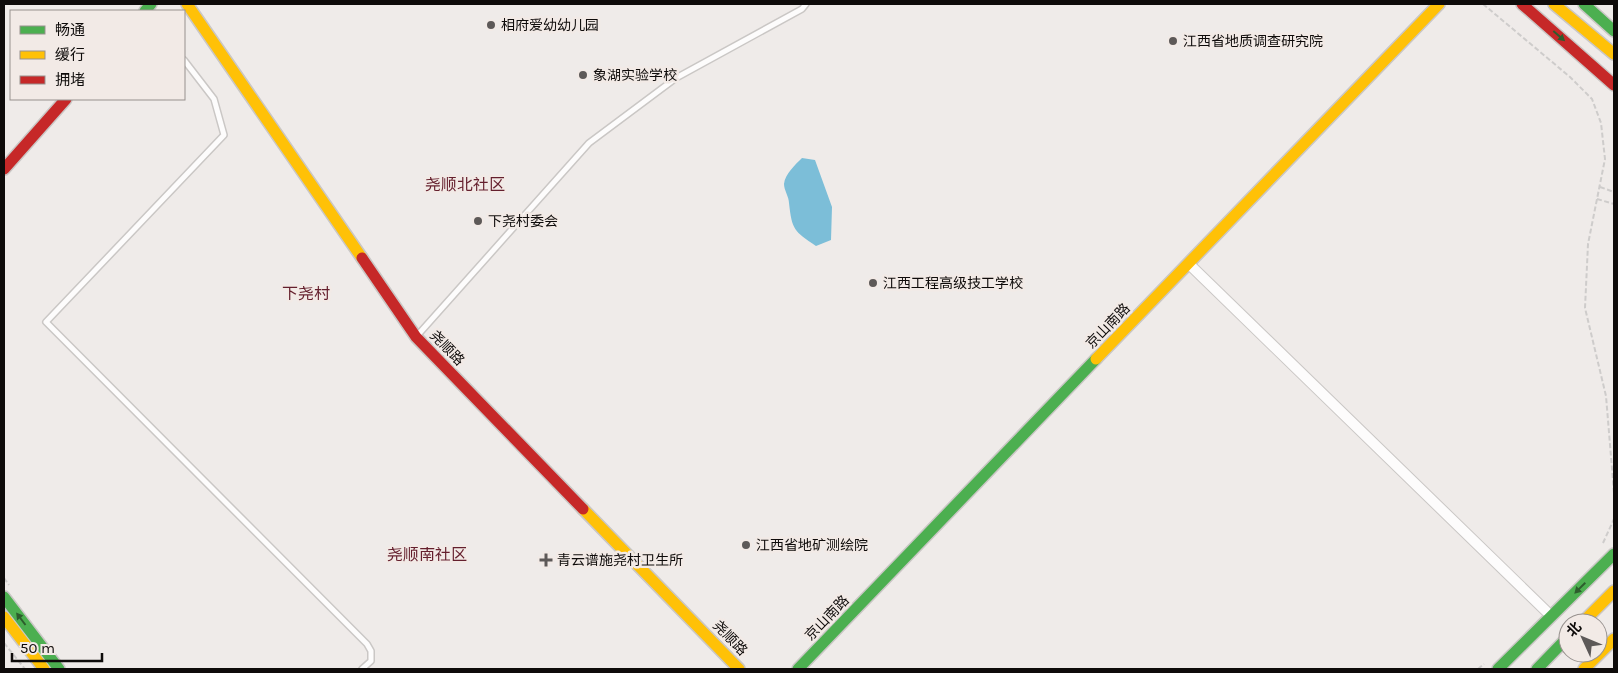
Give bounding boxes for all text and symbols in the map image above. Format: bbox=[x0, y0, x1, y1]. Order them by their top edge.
legend bbox=[10, 10, 185, 100]
place label: 相府爱幼幼儿园 bbox=[501, 17, 599, 34]
marker: 相府爱幼幼儿园 bbox=[485, 19, 497, 31]
text: 畅通 bbox=[55, 21, 85, 39]
one-way arrow bbox=[1552, 30, 1564, 42]
place label: 江西省地质调查研究院 bbox=[1183, 33, 1323, 50]
marker: 江西省地质调查研究院 bbox=[1167, 35, 1179, 47]
text: 缓行 bbox=[55, 46, 85, 64]
place label: 象湖实验学校 bbox=[593, 67, 677, 84]
marker: 象湖实验学校 bbox=[577, 69, 589, 81]
text: 拥堵 bbox=[55, 71, 85, 89]
district label: 尧顺北社区 bbox=[425, 175, 505, 194]
place label: 下尧村委会 bbox=[488, 213, 558, 230]
marker: 下尧村委会 bbox=[472, 215, 484, 227]
place label: 江西工程高级技工学校 bbox=[883, 275, 1023, 292]
marker: 江西工程高级技工学校 bbox=[867, 277, 879, 289]
district label: 下尧村 bbox=[282, 284, 330, 303]
street label: 京山南路 bbox=[1082, 300, 1134, 352]
street label: 尧顺路 bbox=[426, 327, 468, 369]
place label: 江西省地矿测绘院 bbox=[756, 537, 868, 554]
marker: 江西省地矿测绘院 bbox=[740, 539, 752, 551]
district label: 尧顺南社区 bbox=[387, 545, 467, 564]
place label: 青云谱施尧村卫生所 bbox=[557, 552, 683, 569]
marker: 青云谱施尧村卫生所 bbox=[539, 553, 553, 567]
one-way arrow bbox=[1574, 582, 1586, 594]
street label: 京山南路 bbox=[801, 592, 853, 644]
one-way arrow bbox=[15, 613, 26, 626]
north arrow bbox=[1558, 613, 1608, 663]
street label: 尧顺路 bbox=[709, 617, 751, 659]
text: 北 bbox=[1563, 618, 1585, 640]
scale bar bbox=[12, 630, 102, 662]
text: 50 m bbox=[20, 639, 55, 657]

